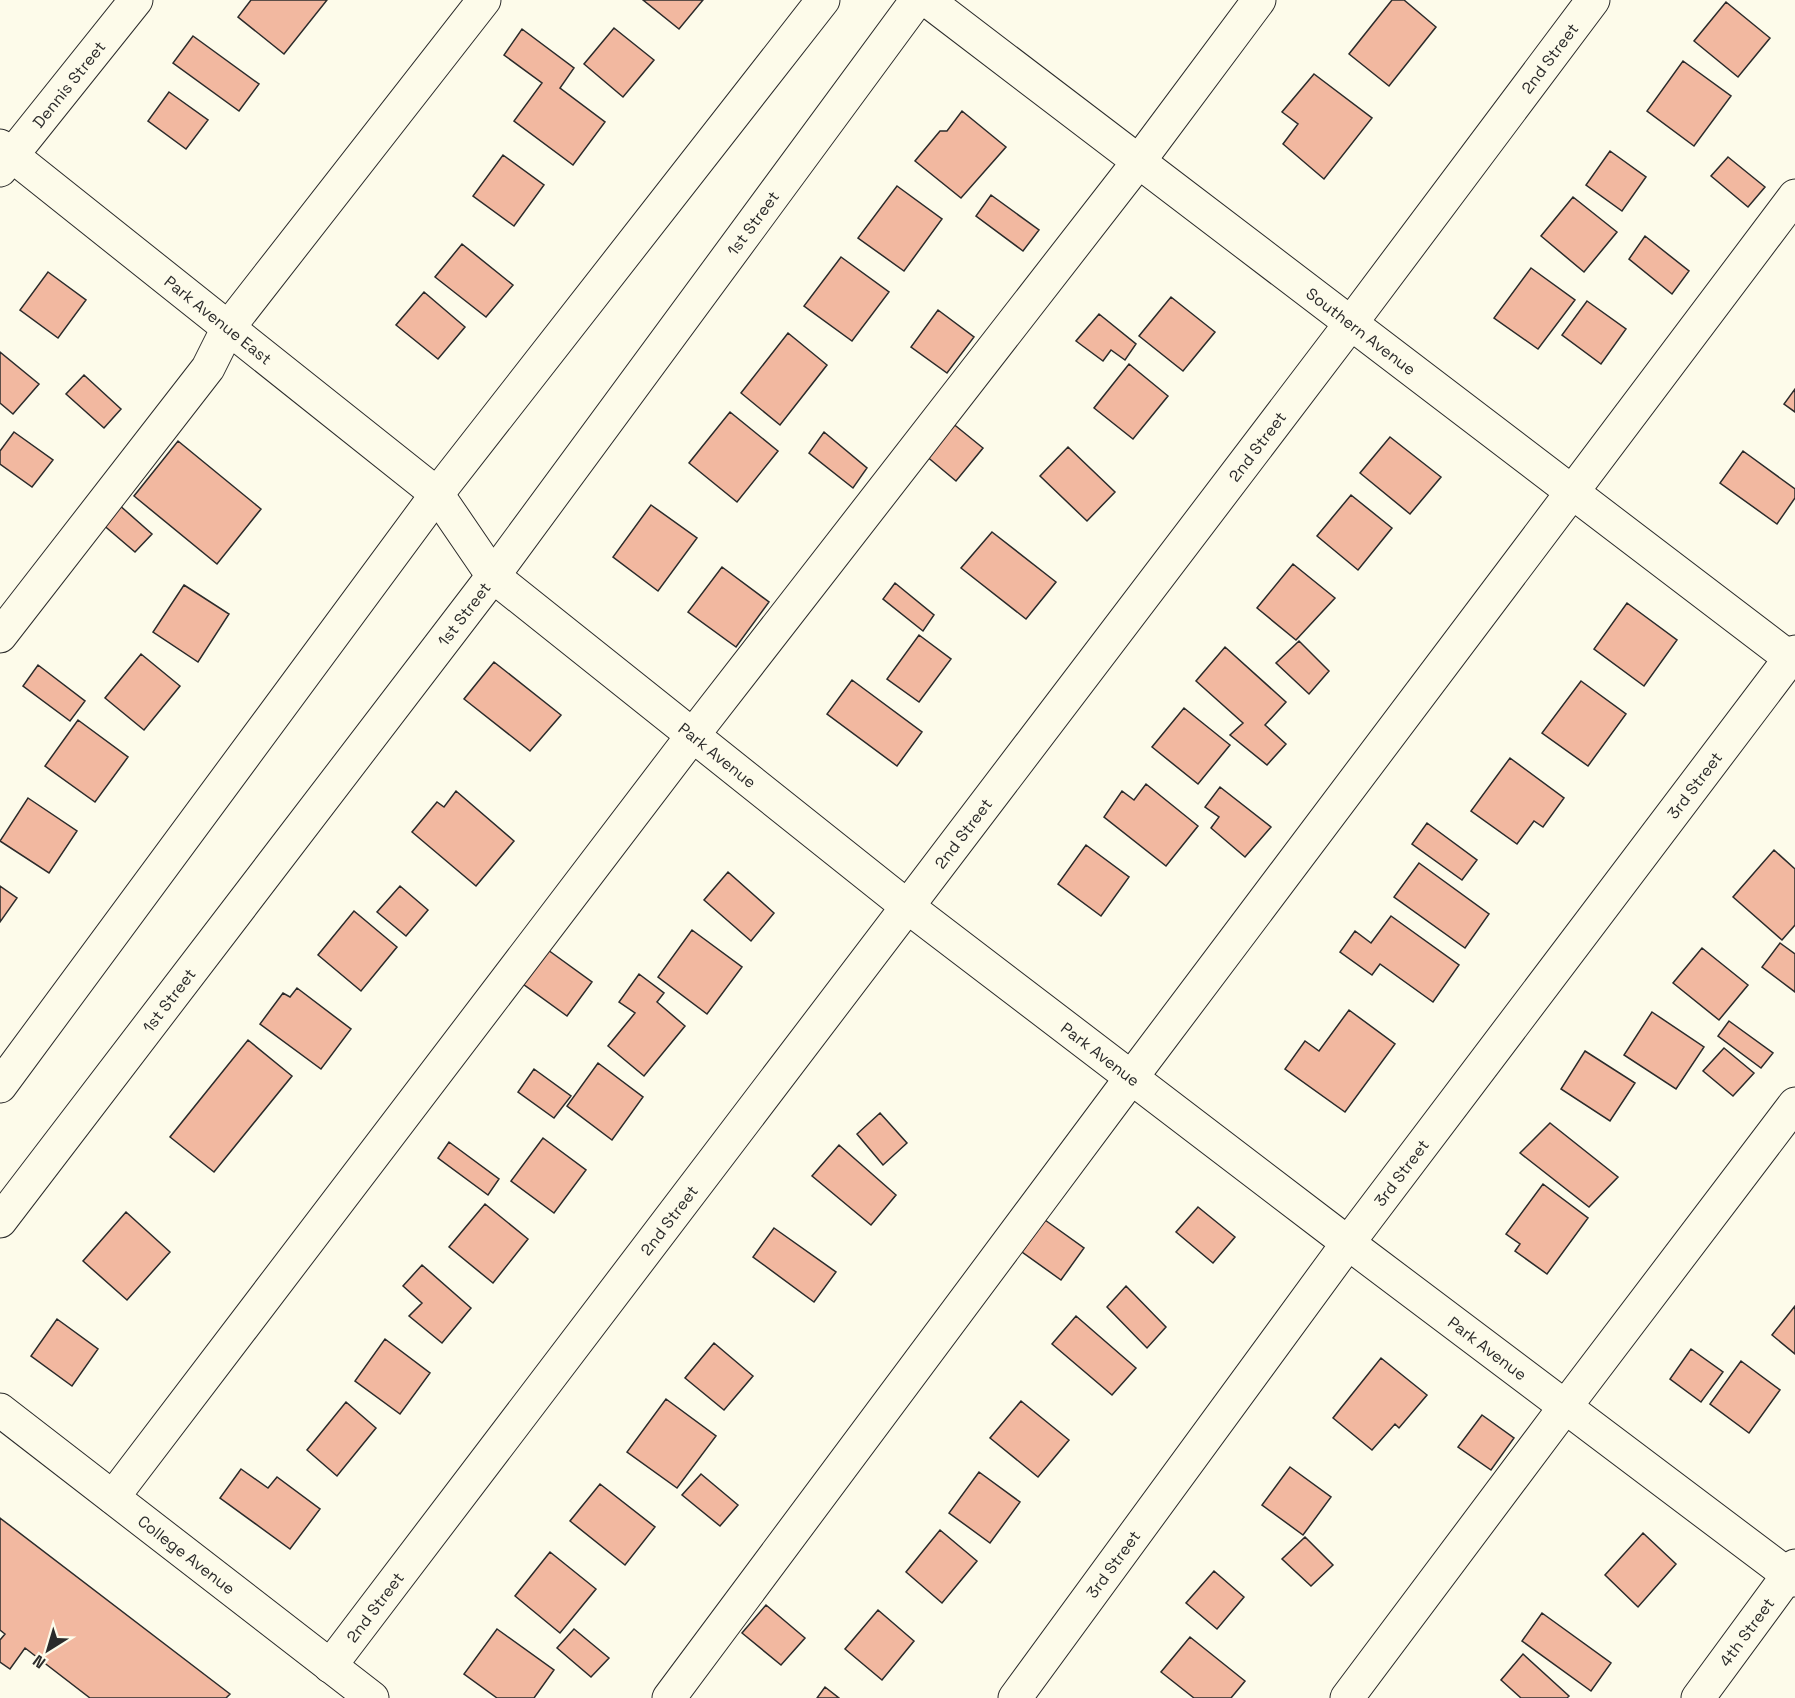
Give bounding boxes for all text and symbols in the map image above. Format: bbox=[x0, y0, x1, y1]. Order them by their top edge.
street label: 2nd Street bbox=[1517, 19, 1583, 98]
street label: Dennis Street bbox=[28, 37, 110, 132]
street label: 1st Street bbox=[722, 187, 784, 260]
street label: Park Avenue East bbox=[160, 271, 276, 369]
street label: Southern Avenue bbox=[1302, 283, 1420, 380]
street label: 2nd Street bbox=[1224, 407, 1291, 486]
street label: 1st Street bbox=[433, 578, 496, 651]
street label: Park Avenue bbox=[674, 718, 760, 793]
street label: 3rd Street bbox=[1663, 748, 1727, 823]
street label: 2nd Street bbox=[930, 794, 997, 873]
street label: 1st Street bbox=[138, 964, 200, 1037]
street label: Park Avenue bbox=[1057, 1018, 1144, 1091]
street label: 3rd Street bbox=[1369, 1135, 1434, 1211]
street label: 2nd Street bbox=[636, 1181, 703, 1260]
street label: Park Avenue bbox=[1443, 1312, 1531, 1385]
street label: College Avenue bbox=[133, 1511, 239, 1599]
street label: 3rd Street bbox=[1082, 1526, 1145, 1602]
street label: 2nd Street bbox=[342, 1568, 409, 1647]
street label: 4th Street bbox=[1715, 1594, 1779, 1671]
north arrow bbox=[18, 1620, 78, 1680]
text: N bbox=[29, 1650, 50, 1673]

